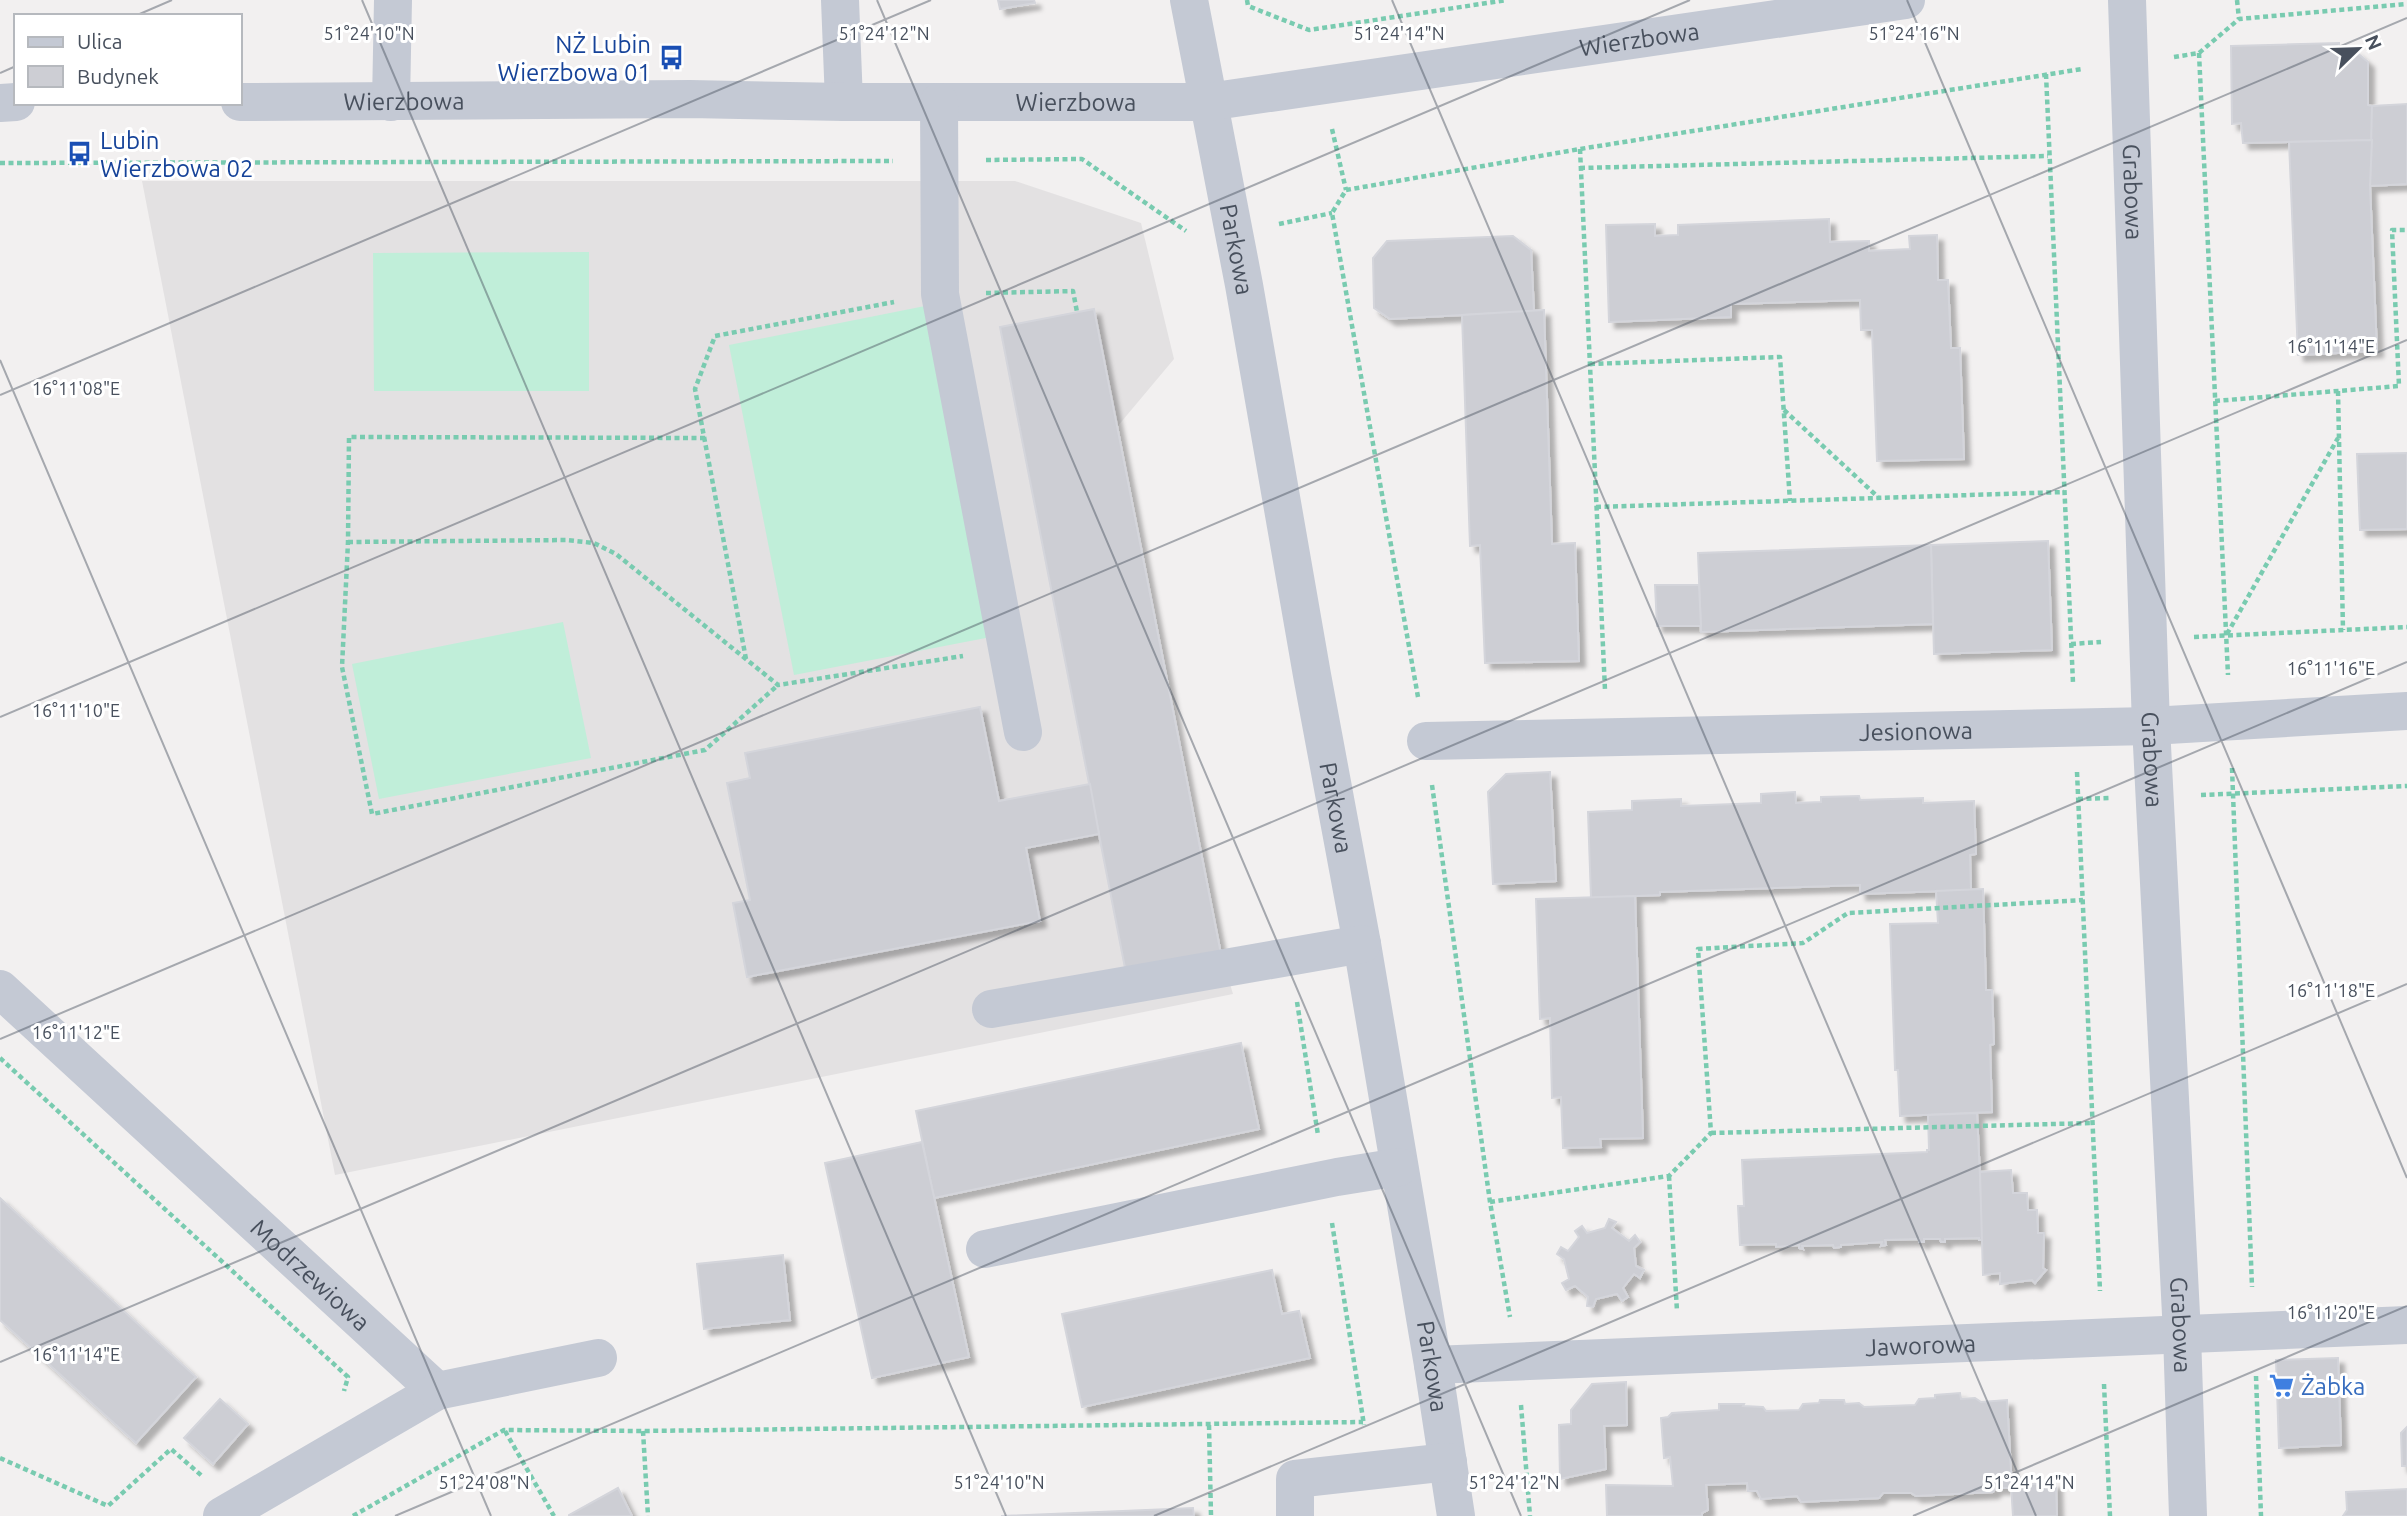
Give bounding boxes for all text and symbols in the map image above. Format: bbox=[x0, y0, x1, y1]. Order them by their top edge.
legend bbox=[14, 14, 242, 105]
north arrow bbox=[2323, 14, 2393, 84]
street label: Wierzbowa bbox=[1578, 17, 1701, 61]
text: 51°24'10"N bbox=[323, 23, 415, 43]
text: 51°24'12"N bbox=[838, 23, 930, 43]
text: 51°24'14"N bbox=[1353, 23, 1445, 43]
text: 51°24'16"N bbox=[1868, 23, 1960, 43]
text: Ulica bbox=[77, 29, 122, 53]
place label: NŻ Lubin Wierzbowa 01 bbox=[498, 31, 651, 86]
text: N bbox=[2361, 32, 2387, 53]
bus stop icon: NŻ Lubin Wierzbowa 01 bbox=[657, 44, 685, 72]
text: Budynek bbox=[77, 64, 159, 88]
street label: Wierzbowa bbox=[343, 87, 465, 115]
street label: Wierzbowa bbox=[1015, 89, 1136, 116]
place label: Lubin Wierzbowa 02 bbox=[100, 127, 253, 182]
bus stop icon: Lubin Wierzbowa 02 bbox=[66, 140, 94, 168]
street label: Grabowa bbox=[2118, 143, 2148, 241]
street label: Parkowa bbox=[1215, 202, 1259, 297]
text: 16°11'14"E bbox=[2287, 336, 2375, 356]
text: 16°11'08"E bbox=[32, 378, 120, 398]
text: 16°11'16"E bbox=[2287, 658, 2375, 678]
text: 16°11'10"E bbox=[32, 700, 120, 720]
street label: Grabowa bbox=[2137, 711, 2169, 808]
street label: Jesionowa bbox=[1859, 716, 1973, 746]
street label: Parkowa bbox=[1315, 760, 1358, 855]
text: 16°11'18"E bbox=[2287, 980, 2375, 1000]
text: 16°11'12"E bbox=[32, 1022, 120, 1042]
street label: Modrzewiowa bbox=[246, 1213, 376, 1336]
street label: Grabowa bbox=[2166, 1276, 2197, 1373]
text: 16°11'20"E bbox=[2287, 1302, 2375, 1322]
street label: Parkowa bbox=[1412, 1319, 1453, 1414]
street label: Jaworowa bbox=[1865, 1329, 1977, 1361]
text: 16°11'14"E bbox=[32, 1344, 120, 1364]
supermarket icon: Żabka bbox=[2267, 1372, 2295, 1400]
place label: Żabka bbox=[2301, 1373, 2365, 1400]
text: 51°24'08"N bbox=[438, 1472, 530, 1492]
text: 51°24'10"N bbox=[953, 1472, 1045, 1492]
text: 51°24'12"N bbox=[1468, 1472, 1560, 1492]
text: 51°24'14"N bbox=[1983, 1472, 2075, 1492]

